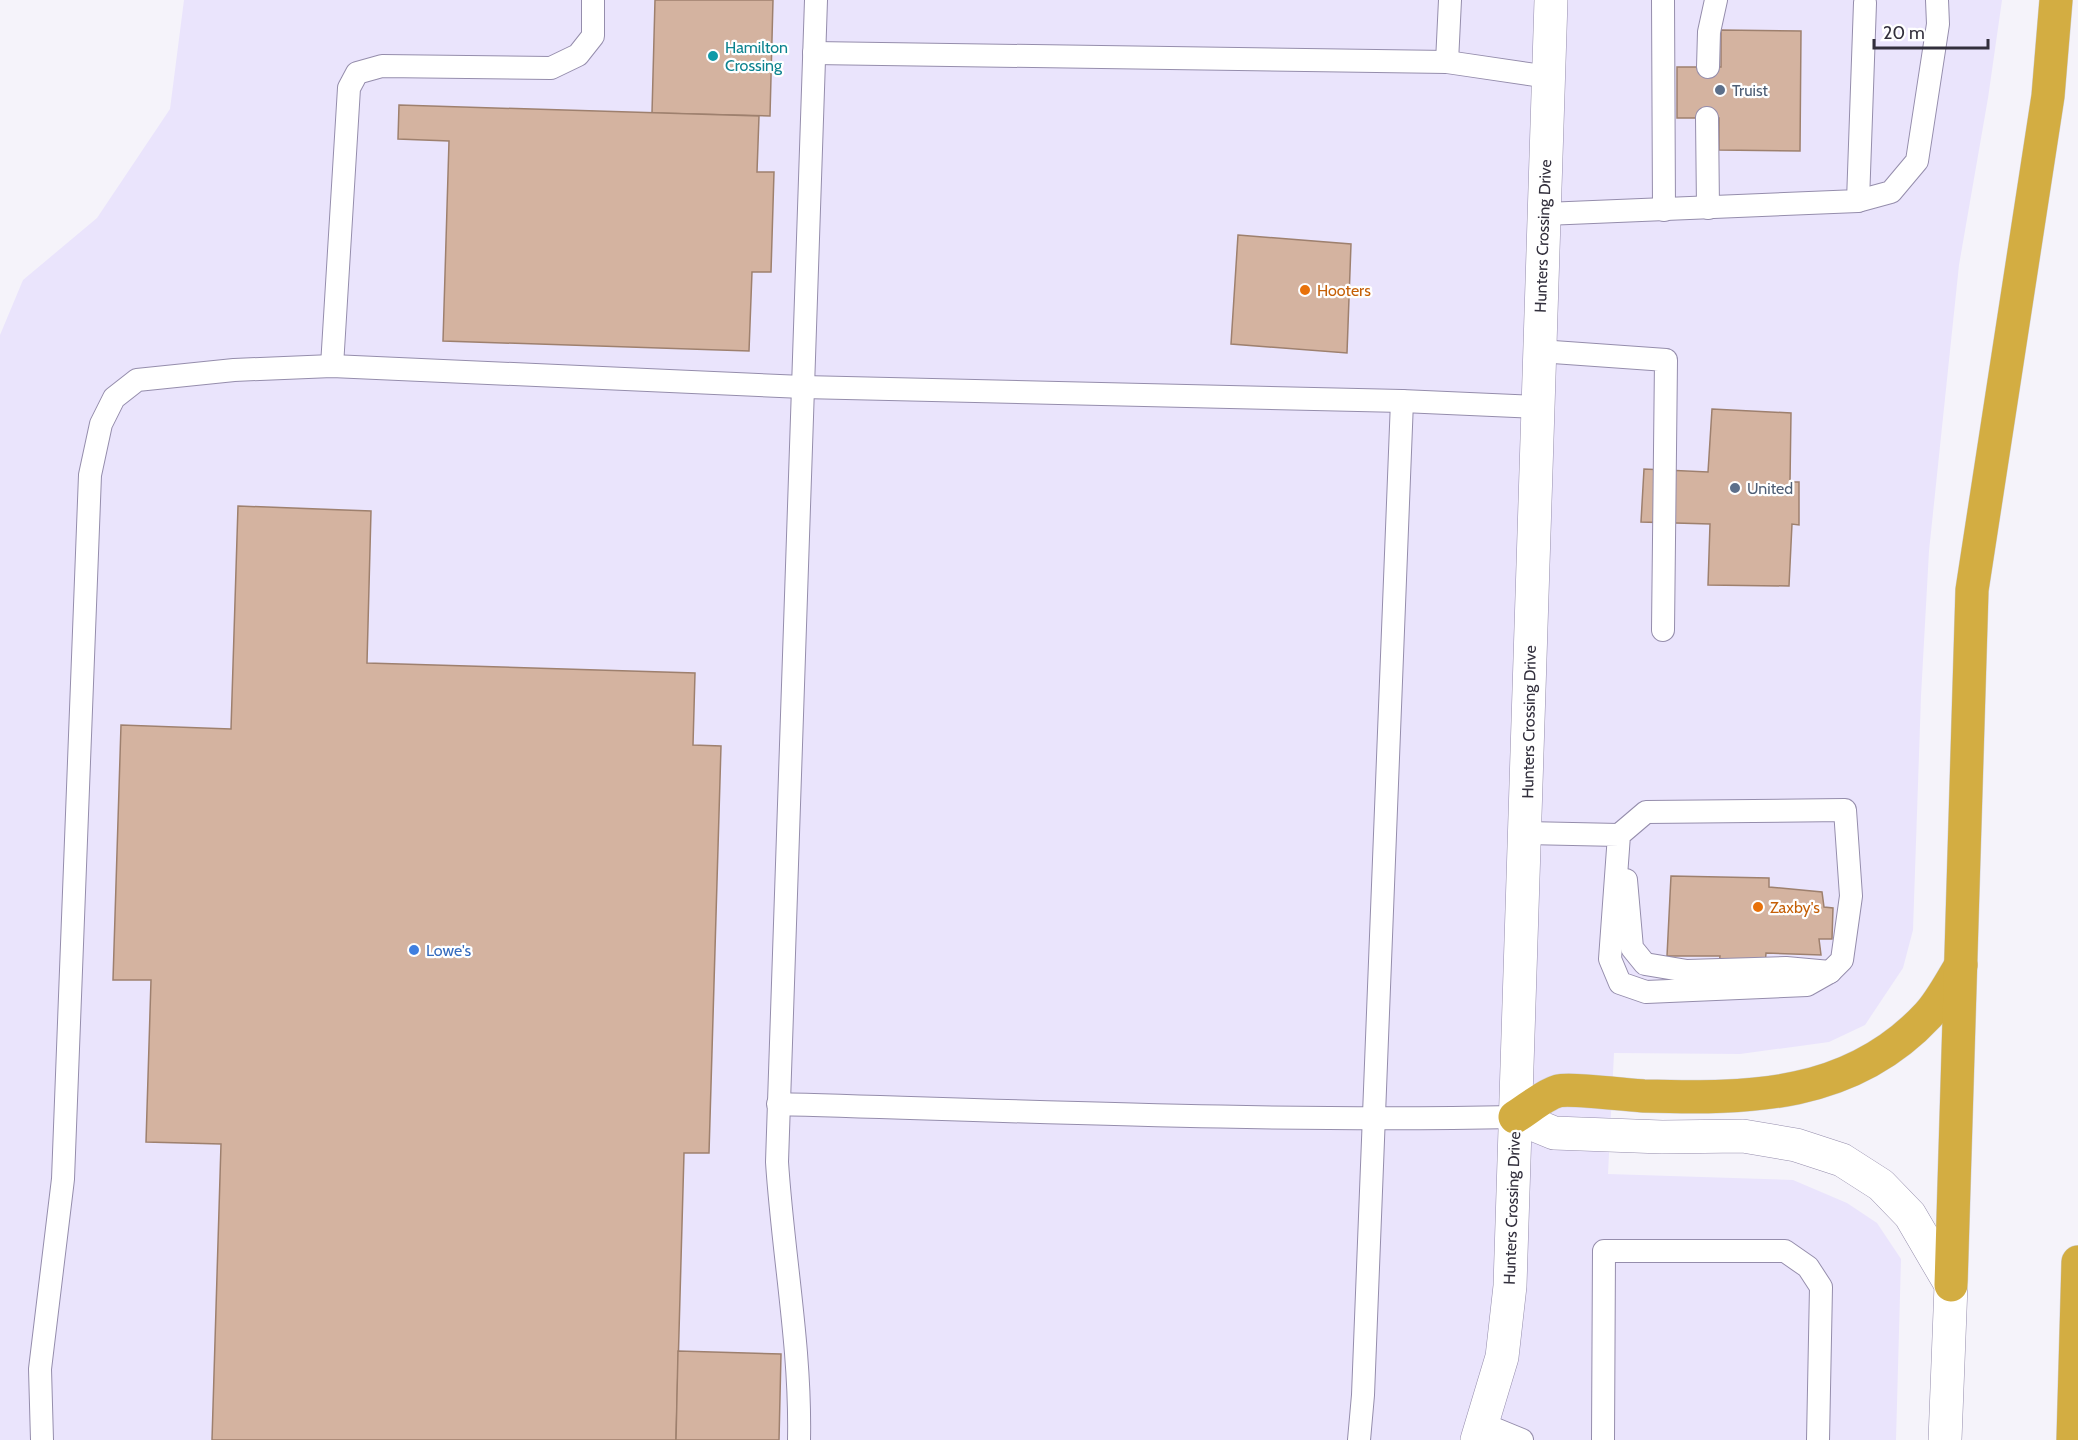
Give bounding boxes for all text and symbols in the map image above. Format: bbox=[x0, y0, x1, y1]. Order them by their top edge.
scale bar bbox=[1874, 12, 1988, 50]
text: 20 m bbox=[1883, 22, 1925, 44]
place label: Hamilton Crossing bbox=[725, 38, 788, 75]
marker: Hamilton Crossing bbox=[706, 49, 720, 63]
place label: Truist bbox=[1732, 81, 1769, 100]
marker: Truist bbox=[1713, 83, 1727, 97]
street label: Hunters Crossing Drive bbox=[1531, 159, 1555, 313]
place label: Hooters bbox=[1317, 281, 1371, 300]
marker: Hooters bbox=[1298, 283, 1312, 297]
place label: United bbox=[1747, 479, 1793, 498]
marker: United bbox=[1728, 481, 1742, 495]
street label: Hunters Crossing Drive bbox=[1518, 645, 1540, 799]
place label: Zaxby's bbox=[1770, 898, 1820, 917]
marker: Zaxby's bbox=[1751, 900, 1765, 914]
place label: Lowe's bbox=[426, 941, 472, 960]
marker: Lowe's bbox=[407, 943, 421, 957]
street label: Hunters Crossing Drive bbox=[1500, 1131, 1524, 1285]

